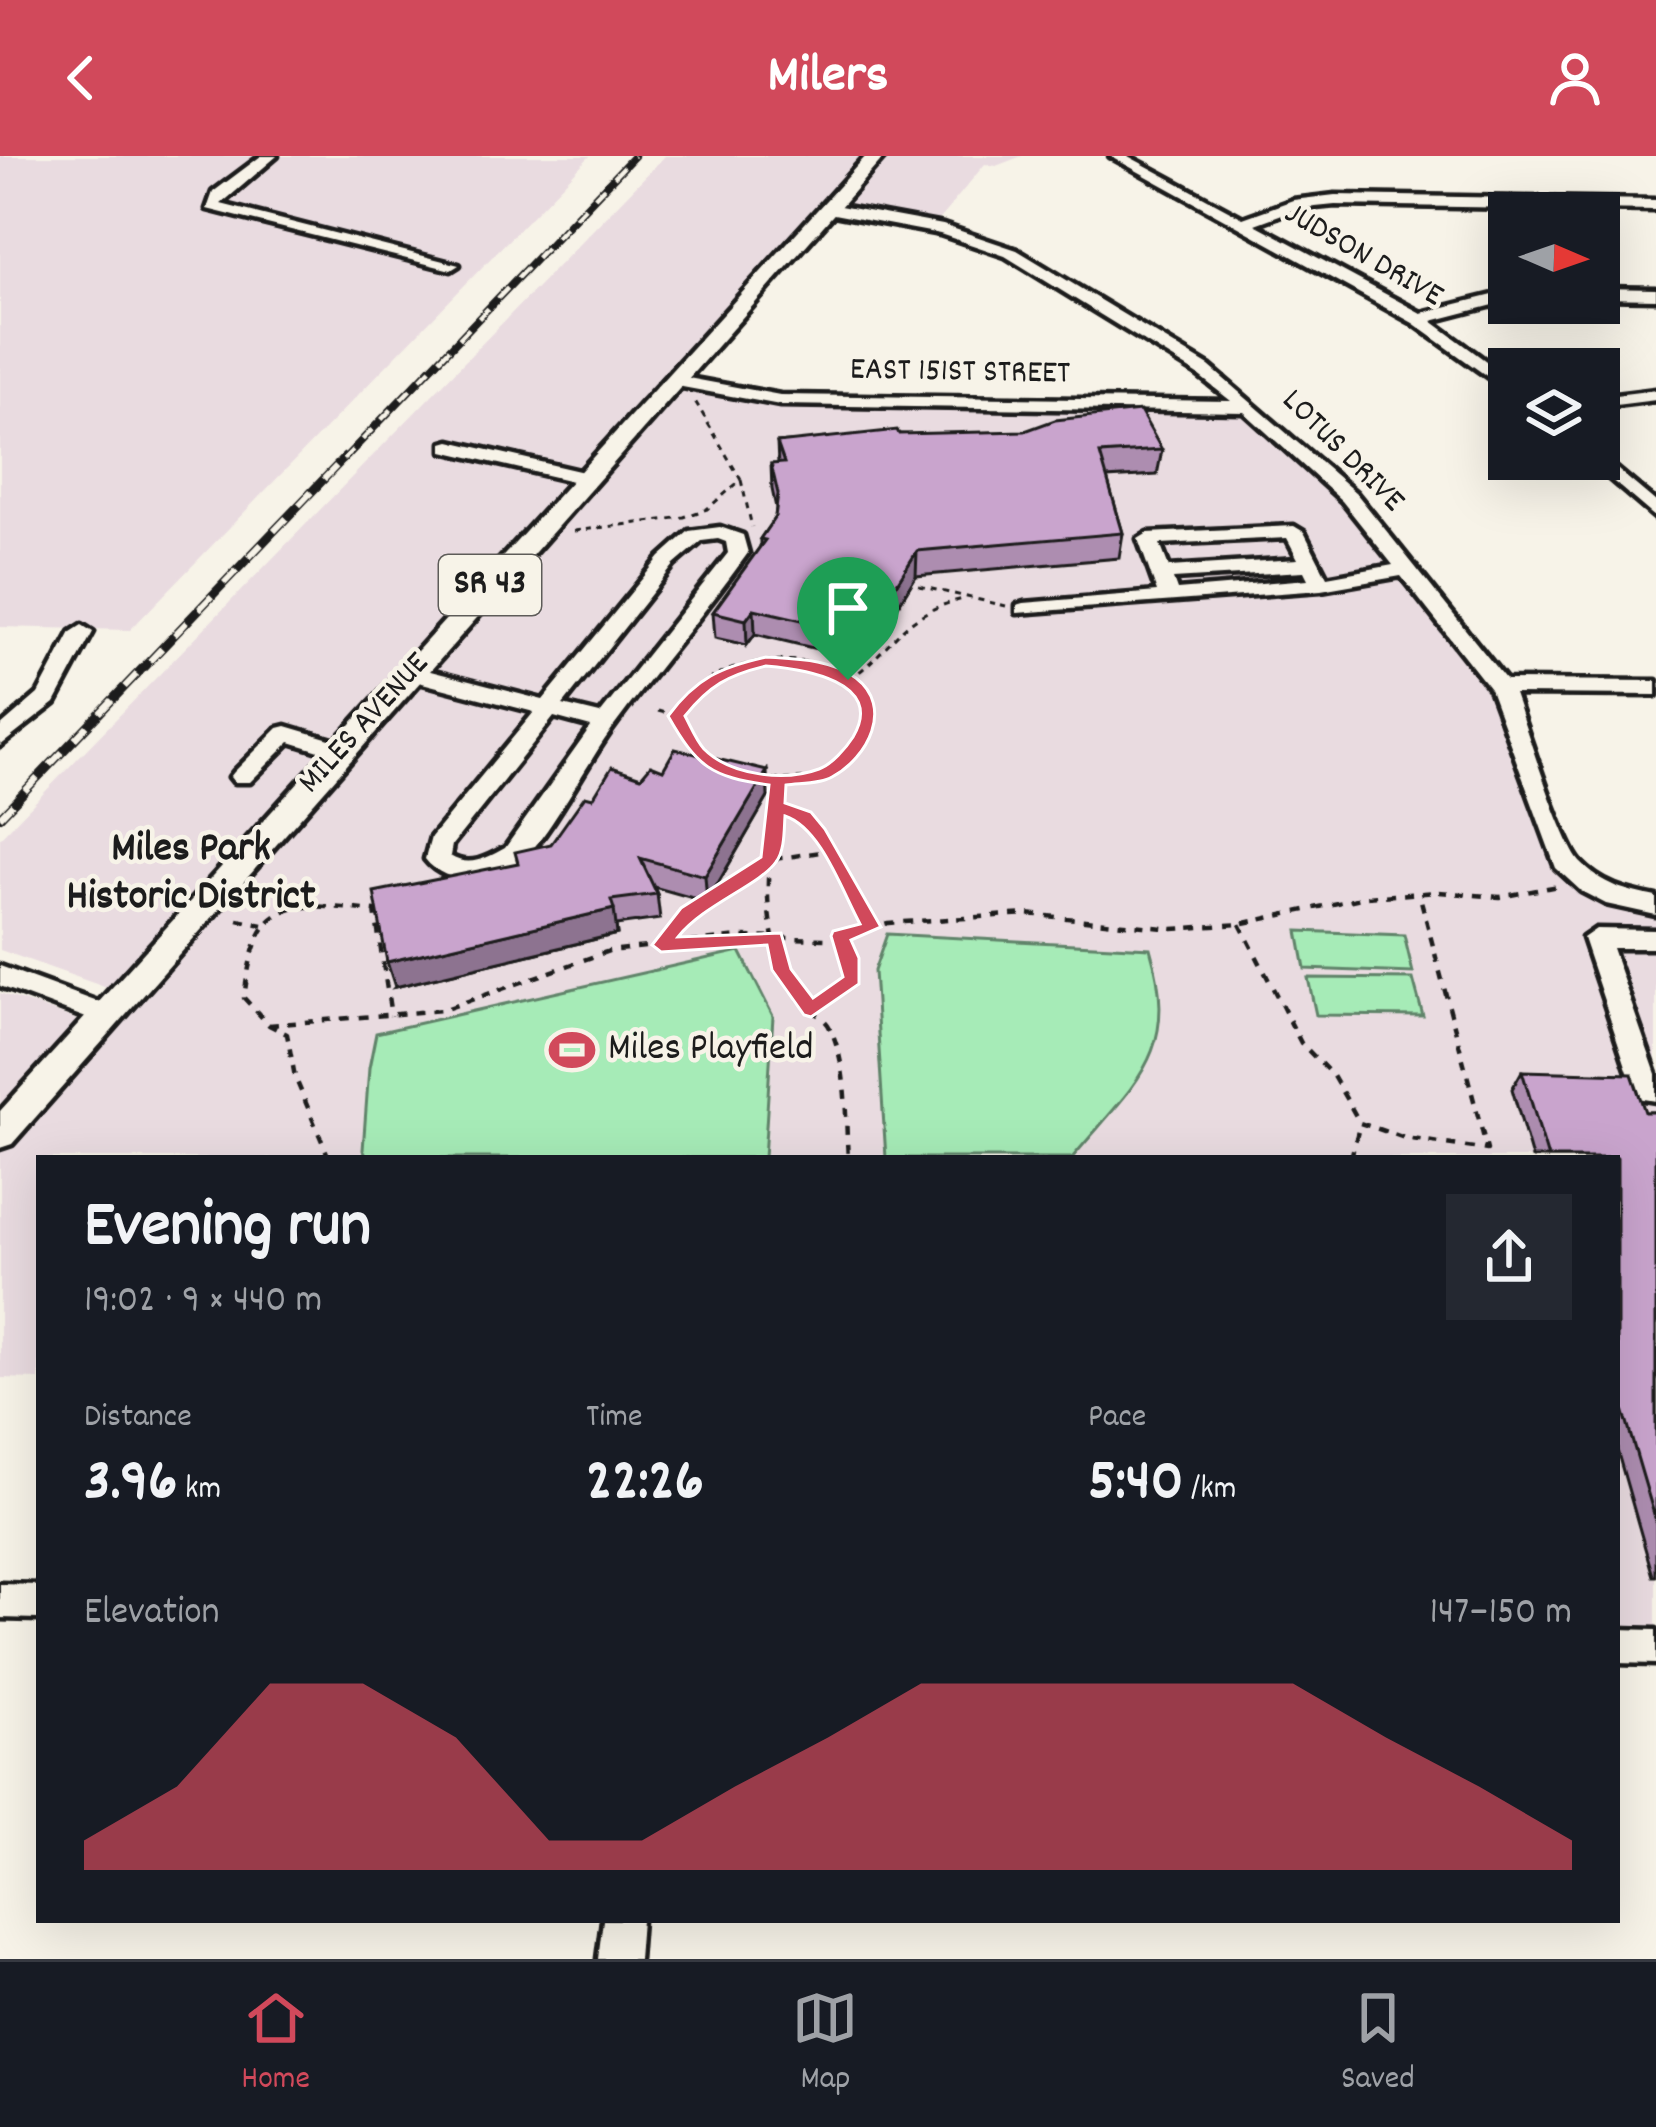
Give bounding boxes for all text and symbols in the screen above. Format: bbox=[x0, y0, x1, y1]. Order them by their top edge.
text: Milers bbox=[768, 40, 888, 117]
icon: back bbox=[48, 45, 114, 111]
icon: person bbox=[1542, 45, 1608, 111]
street label: JUDSON DRIVE bbox=[1275, 192, 1451, 320]
north arrow bbox=[1488, 192, 1620, 324]
map controls bbox=[1488, 192, 1620, 480]
street label: EAST 151ST STREET bbox=[849, 348, 1071, 398]
button: layers bbox=[1488, 348, 1620, 480]
street label: LOTUS DRIVE bbox=[1270, 380, 1414, 524]
road number: SR 43 bbox=[439, 555, 541, 615]
pin bbox=[797, 557, 899, 680]
icon: arrive bbox=[815, 575, 881, 641]
street label: MILES AVENUE bbox=[289, 643, 441, 805]
district label: Miles Park Historic District bbox=[66, 821, 316, 929]
place label: Miles Playfield bbox=[608, 1023, 814, 1078]
sports icon: Miles Playfield bbox=[547, 1025, 597, 1075]
text: Evening run bbox=[84, 1183, 371, 1277]
button: share bbox=[1446, 1194, 1572, 1320]
text: 19:02 · 9 × 440 m bbox=[84, 1275, 322, 1330]
text: Distance bbox=[84, 1395, 192, 1442]
text: Time bbox=[586, 1395, 642, 1442]
text: Pace bbox=[1088, 1395, 1146, 1442]
text: 3.96 bbox=[84, 1442, 177, 1528]
text: 22:26 bbox=[586, 1442, 704, 1528]
text: 5:40 bbox=[1088, 1442, 1183, 1528]
text: km bbox=[177, 1467, 221, 1514]
text: /km bbox=[1183, 1467, 1237, 1514]
text: Elevation bbox=[84, 1587, 220, 1642]
text: 147–150 m bbox=[1429, 1587, 1572, 1642]
tab: Home bbox=[241, 1985, 310, 2104]
tab: Map bbox=[792, 1985, 858, 2104]
tab: Saved bbox=[1341, 1985, 1415, 2104]

